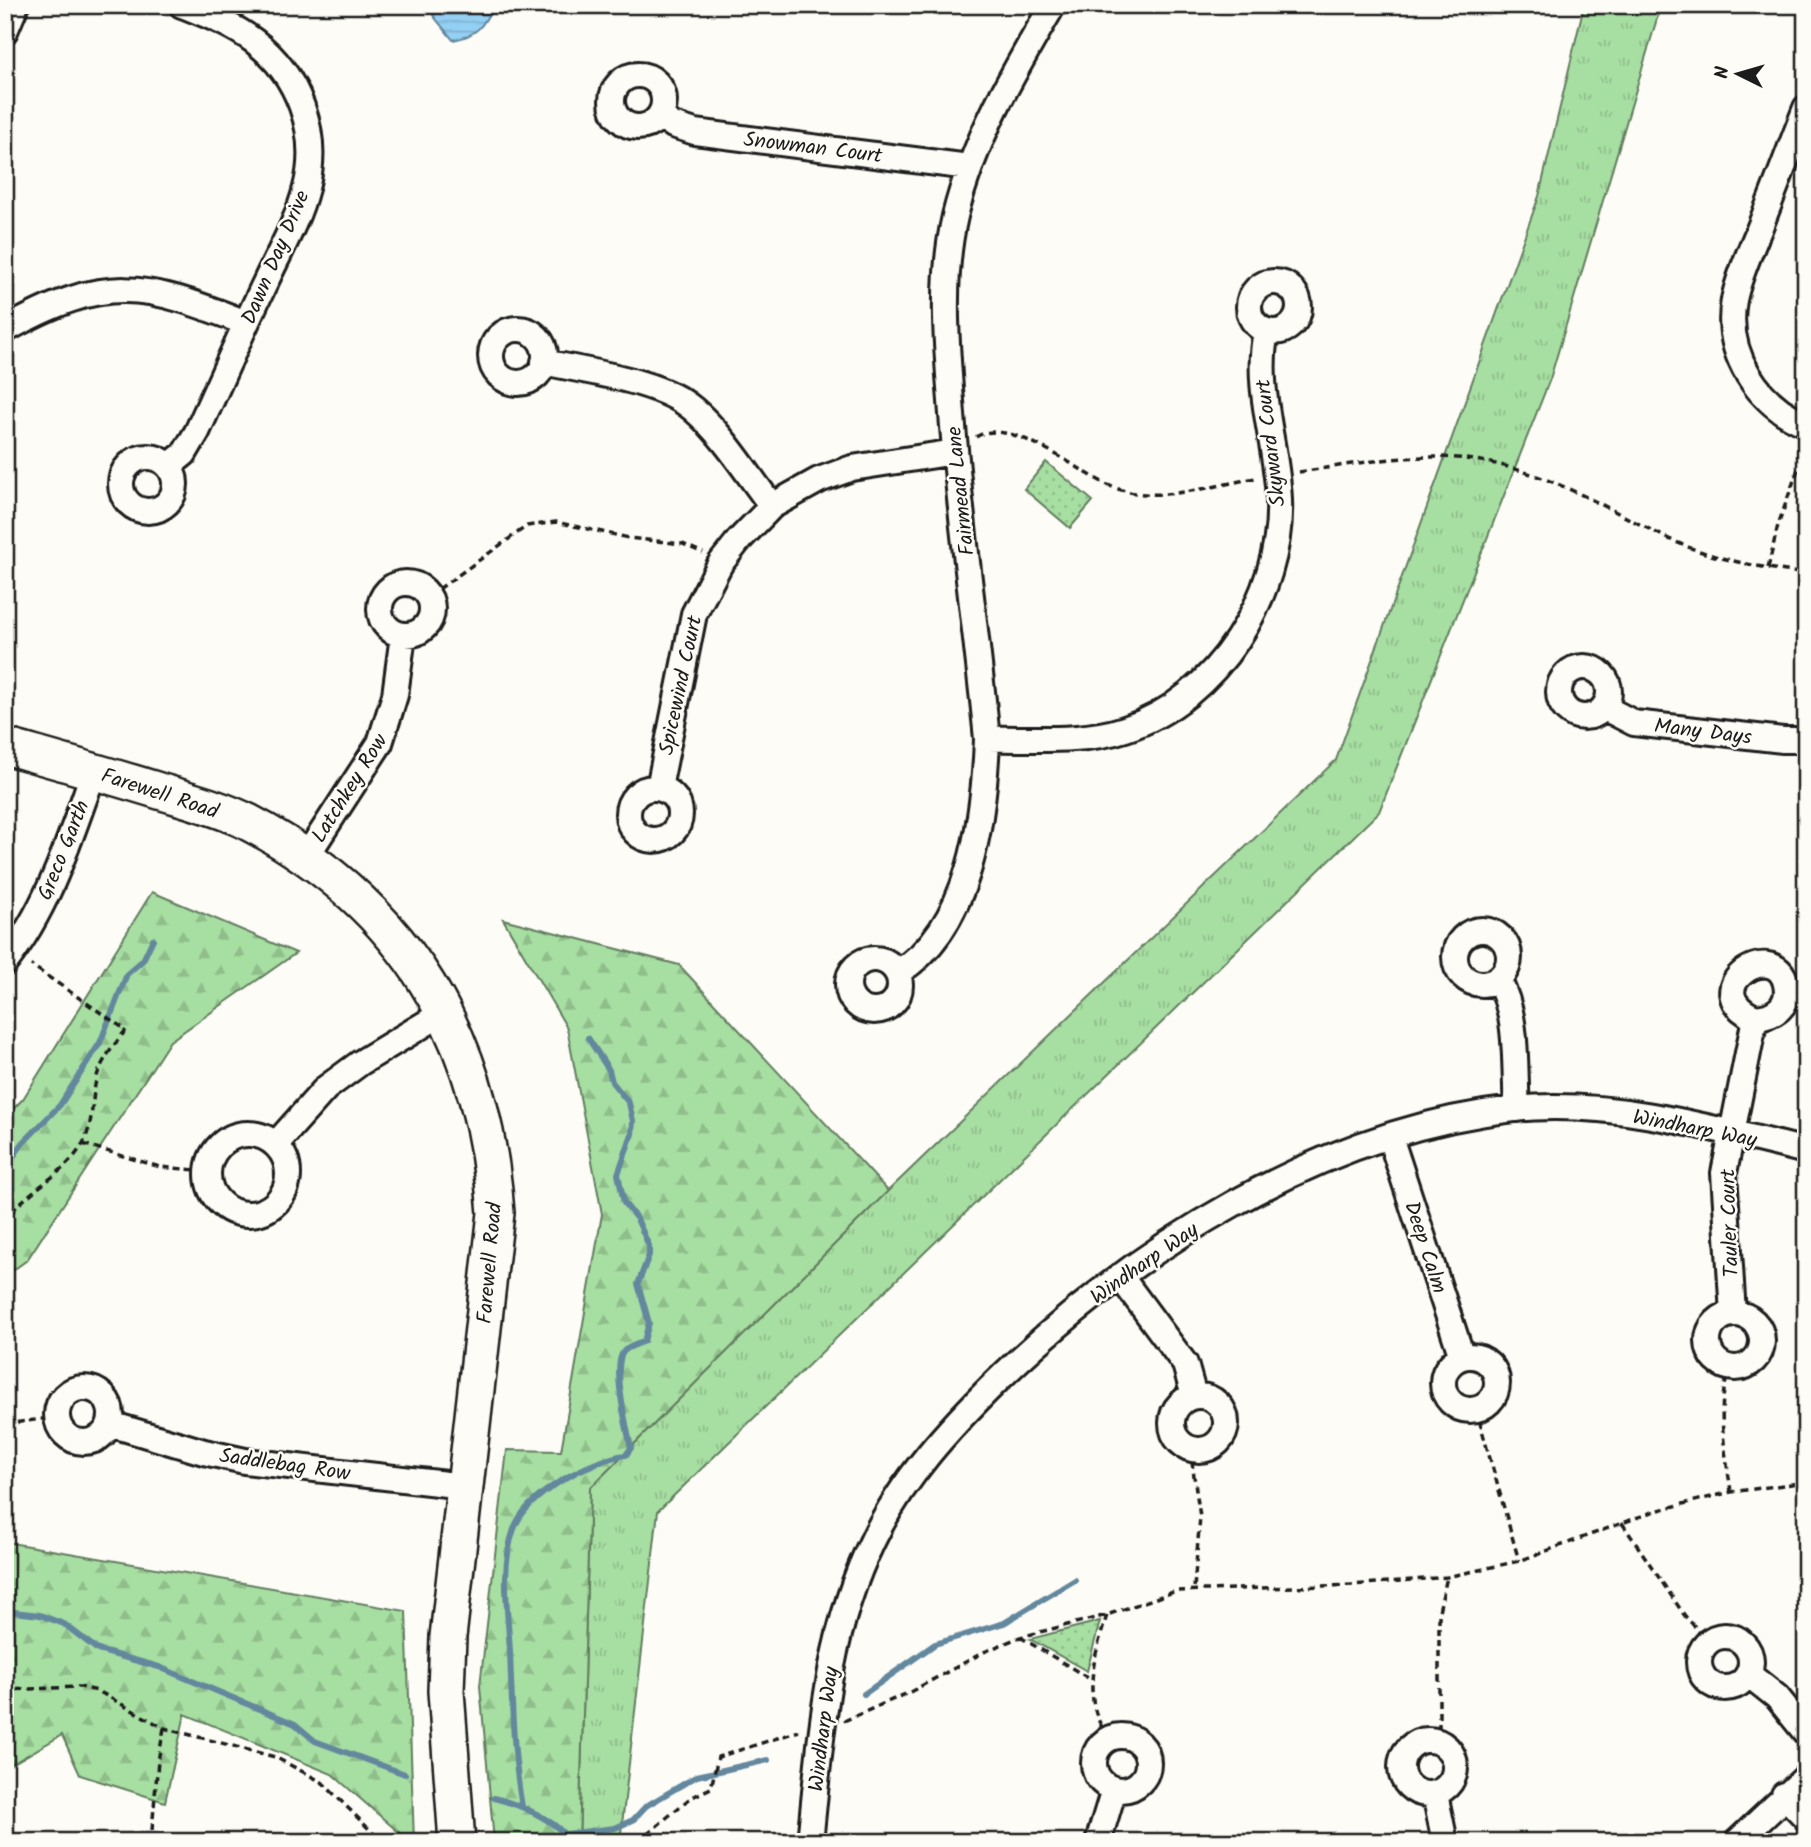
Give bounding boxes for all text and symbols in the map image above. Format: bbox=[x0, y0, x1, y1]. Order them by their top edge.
north arrow bbox=[1702, 38, 1772, 108]
text: N bbox=[1708, 65, 1739, 80]
street label: Snowman Court bbox=[742, 124, 885, 173]
street label: Dawn Day Drive bbox=[233, 185, 320, 330]
street label: Skyward Court bbox=[1247, 376, 1296, 508]
street label: Fairmead Lane bbox=[938, 424, 985, 557]
street label: Spicewind Court bbox=[651, 612, 712, 758]
street label: Many Days bbox=[1652, 710, 1754, 755]
street label: Latchkey Row bbox=[304, 727, 397, 850]
street label: Farewell Road bbox=[97, 760, 223, 829]
street label: Greco Garth bbox=[29, 795, 99, 906]
street label: Windharp Way bbox=[1630, 1101, 1760, 1158]
street label: Tauler Court bbox=[1712, 1167, 1749, 1278]
street label: Deep Calm bbox=[1394, 1197, 1455, 1298]
street label: Farewell Road bbox=[469, 1201, 512, 1325]
street label: Windharp Way bbox=[1084, 1215, 1206, 1314]
street label: Saddlebag Row bbox=[217, 1440, 353, 1491]
street label: Windharp Way bbox=[800, 1665, 849, 1794]

